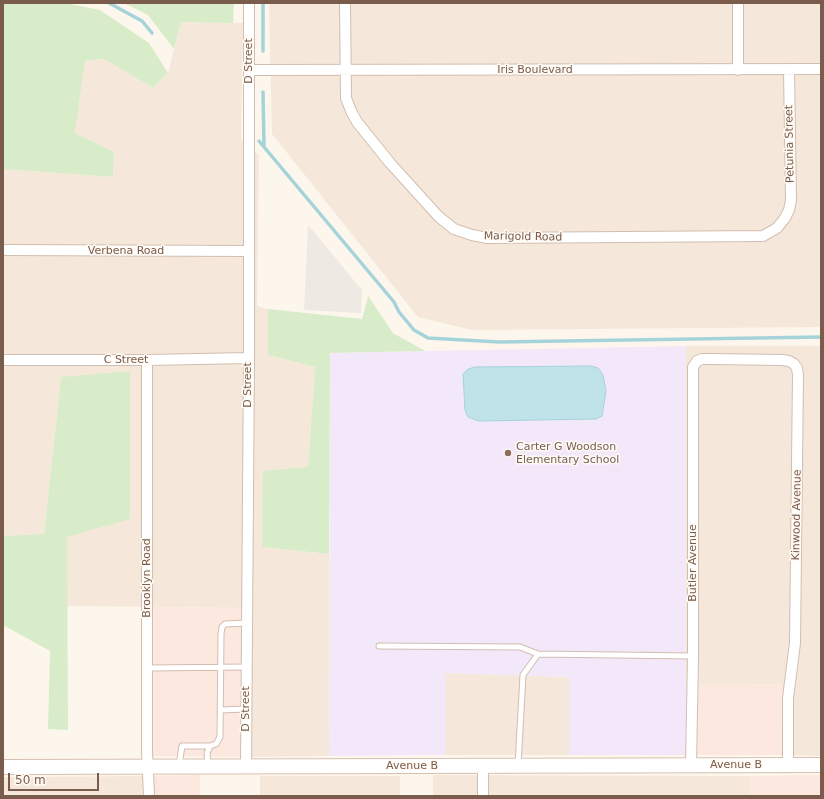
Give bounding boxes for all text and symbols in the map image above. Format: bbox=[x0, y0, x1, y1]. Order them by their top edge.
street label: D Street bbox=[242, 38, 256, 84]
street label: Iris Boulevard bbox=[497, 63, 573, 77]
street label: Petunia Street bbox=[783, 105, 797, 183]
street label: Marigold Road bbox=[484, 230, 562, 244]
street label: Verbena Road bbox=[88, 244, 164, 258]
street label: C Street bbox=[104, 353, 148, 367]
street label: D Street bbox=[241, 362, 255, 408]
place label: Carter G Woodson Elementary School bbox=[516, 440, 619, 466]
marker: Carter G Woodson Elementary School bbox=[503, 448, 513, 458]
street label: Kinwood Avenue bbox=[790, 469, 804, 561]
street label: Butler Avenue bbox=[686, 524, 700, 602]
street label: Brooklyn Road bbox=[140, 538, 154, 618]
street label: D Street bbox=[239, 686, 253, 732]
street label: Avenue B bbox=[710, 758, 762, 772]
street label: Avenue B bbox=[386, 759, 438, 773]
scale bar bbox=[10, 765, 101, 791]
text: 50 m bbox=[15, 773, 46, 787]

